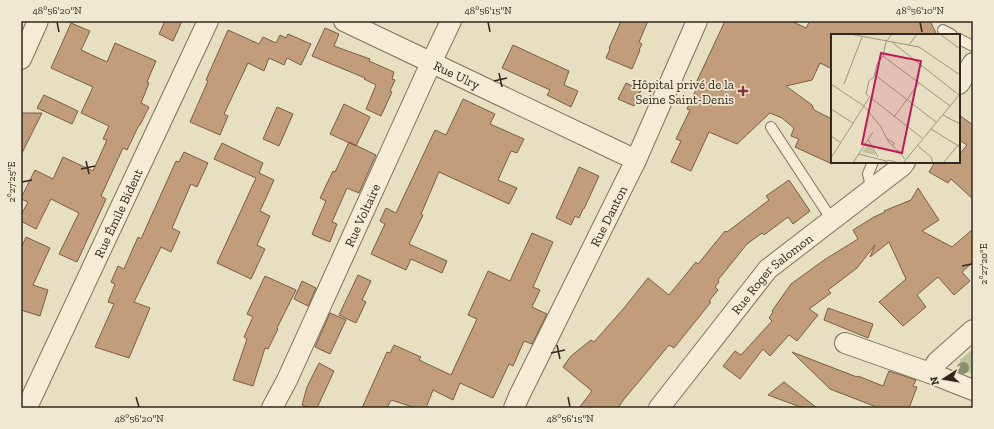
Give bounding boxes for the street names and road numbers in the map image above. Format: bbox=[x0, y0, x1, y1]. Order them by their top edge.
street label: Rue Ulry bbox=[431, 57, 483, 92]
street label: Rue Émile Bident bbox=[91, 166, 145, 260]
street label: Rue Voltaire bbox=[341, 181, 383, 249]
street label: Rue Danton bbox=[587, 182, 630, 249]
street label: Rue Roger Salomon bbox=[728, 230, 816, 317]

